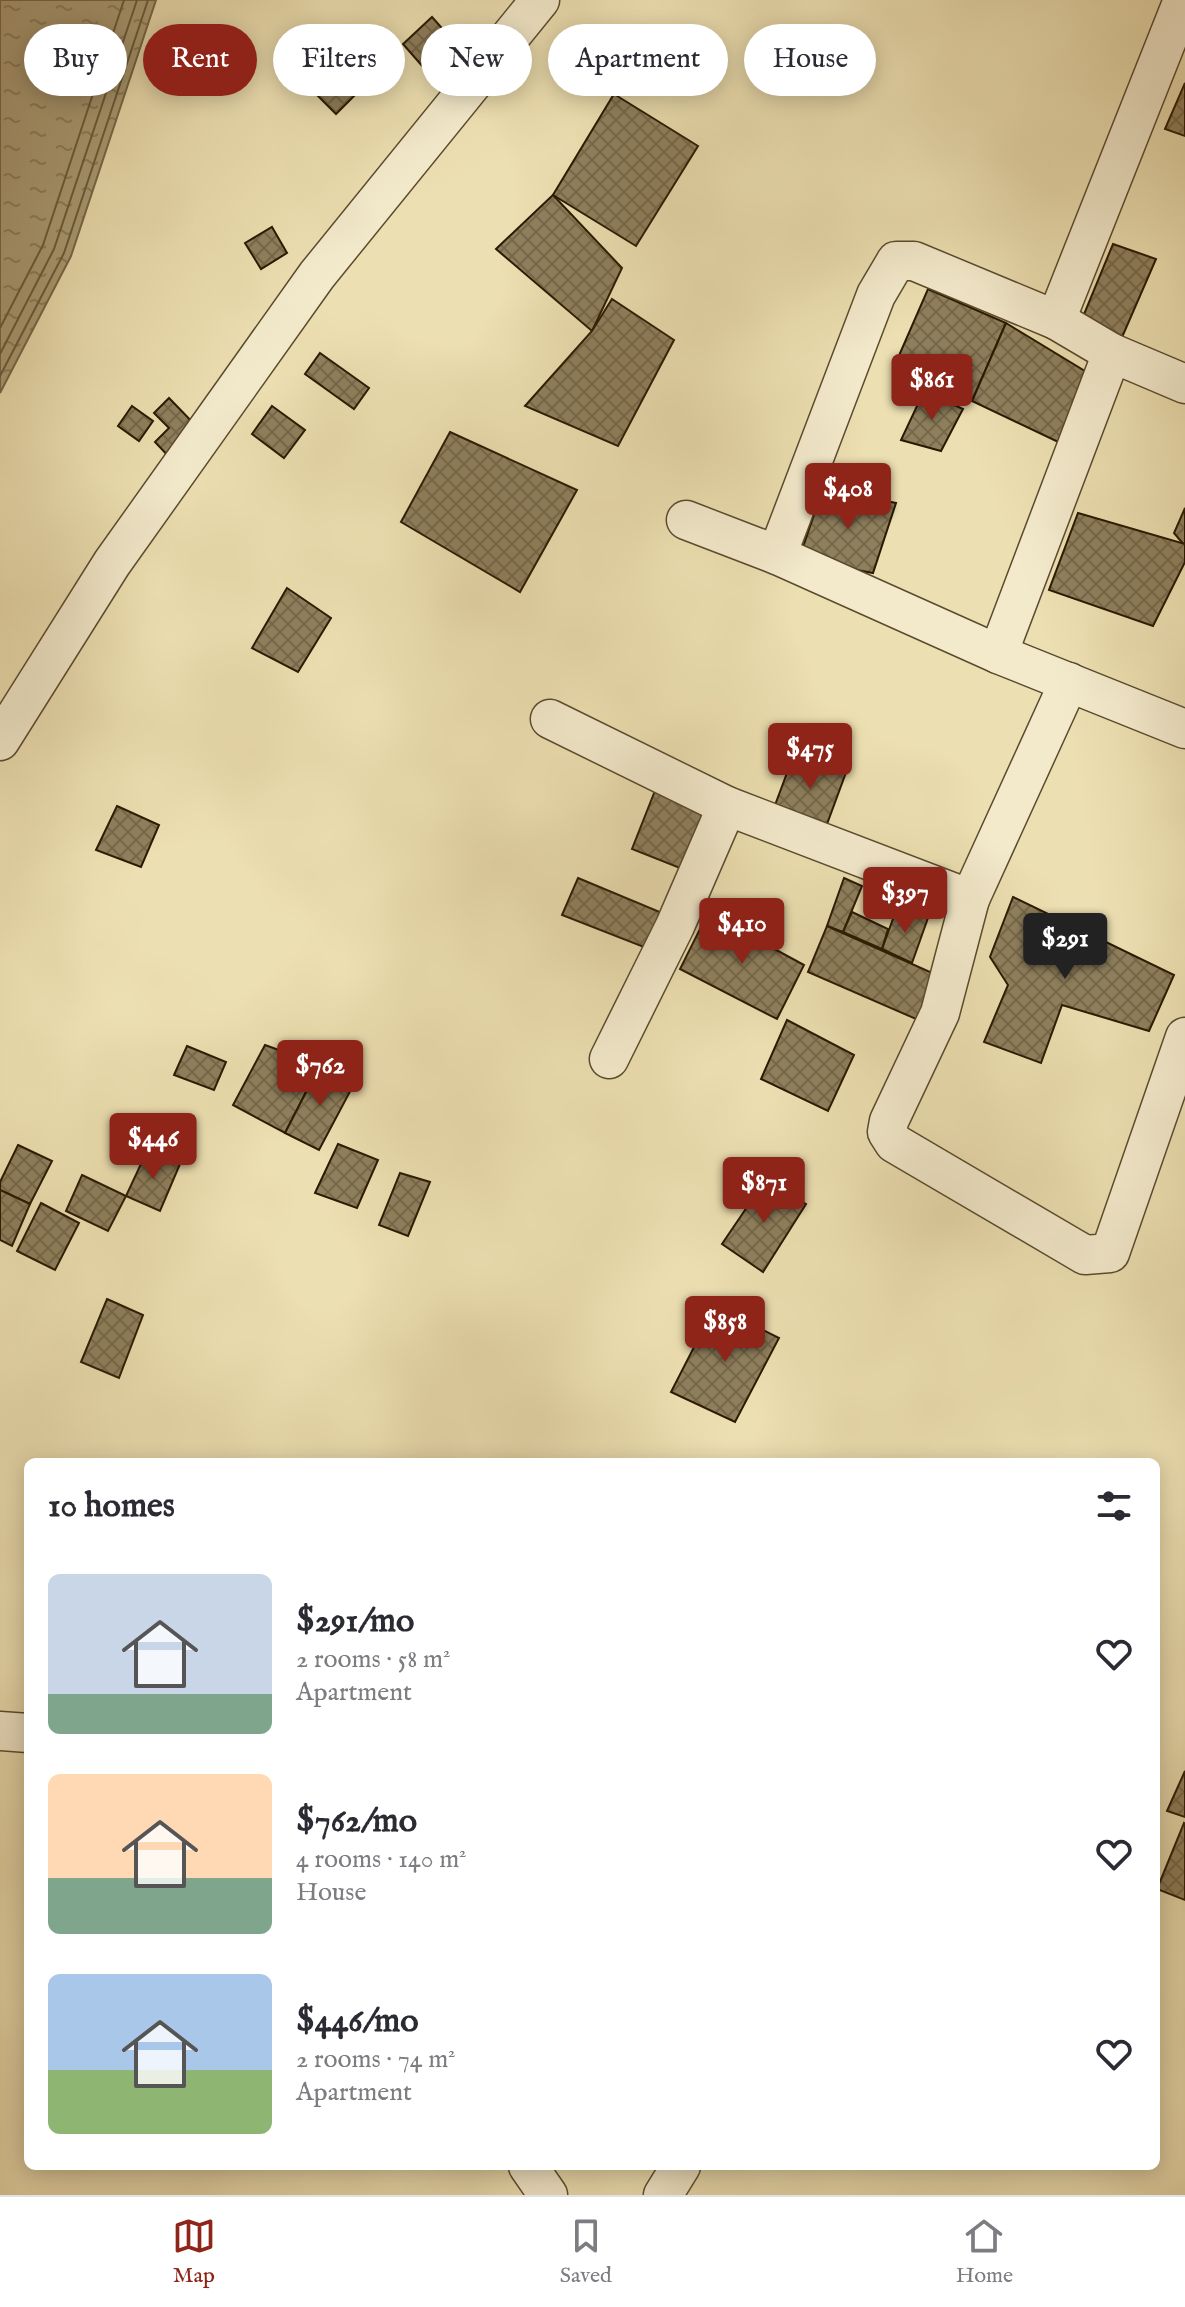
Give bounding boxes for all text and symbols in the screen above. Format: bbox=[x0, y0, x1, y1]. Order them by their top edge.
chip: Buy bbox=[24, 24, 127, 96]
chip: Rent bbox=[143, 24, 257, 96]
chip: Filters bbox=[273, 24, 405, 96]
chip: New bbox=[421, 24, 532, 96]
chip: Apartment bbox=[548, 24, 728, 96]
chip: House bbox=[744, 24, 876, 96]
pin: $861 bbox=[885, 354, 979, 422]
text: $861 bbox=[909, 363, 955, 396]
pin: $408 bbox=[801, 463, 895, 531]
text: $408 bbox=[823, 472, 873, 505]
pin: $475 bbox=[763, 723, 857, 791]
text: $475 bbox=[786, 732, 834, 765]
pin: $397 bbox=[858, 867, 952, 935]
text: $397 bbox=[881, 876, 929, 909]
pin: $410 bbox=[695, 898, 789, 966]
text: $410 bbox=[717, 907, 767, 940]
pin: $291 bbox=[1018, 913, 1112, 981]
text: $291 bbox=[1041, 922, 1089, 955]
pin: $762 bbox=[273, 1040, 367, 1108]
text: $762 bbox=[295, 1049, 345, 1082]
pin: $446 bbox=[106, 1113, 200, 1181]
text: $446 bbox=[128, 1122, 178, 1155]
pin: $871 bbox=[717, 1157, 811, 1225]
text: $871 bbox=[741, 1166, 787, 1199]
pin: $858 bbox=[678, 1296, 772, 1364]
text: $858 bbox=[703, 1305, 747, 1338]
icon: filters bbox=[1092, 1484, 1136, 1528]
text: 10 homes bbox=[48, 1485, 175, 1528]
text: $291/mo bbox=[296, 1600, 414, 1643]
icon: home bbox=[112, 1606, 208, 1702]
icon: heart bbox=[1092, 1632, 1136, 1676]
text: 2 rooms · 58 m² bbox=[296, 1643, 450, 1676]
text: Apartment bbox=[296, 1676, 412, 1709]
text: $762/mo bbox=[296, 1800, 417, 1843]
icon: home bbox=[112, 1806, 208, 1902]
icon: heart bbox=[1092, 1832, 1136, 1876]
text: 4 rooms · 140 m² bbox=[296, 1843, 467, 1876]
text: House bbox=[296, 1876, 366, 1909]
text: $446/mo bbox=[296, 2000, 419, 2043]
icon: home bbox=[112, 2006, 208, 2102]
icon: heart bbox=[1092, 2032, 1136, 2076]
text: 2 rooms · 74 m² bbox=[296, 2043, 456, 2076]
text: Apartment bbox=[296, 2076, 412, 2109]
tab: Map bbox=[172, 2214, 216, 2290]
tab: Saved bbox=[560, 2214, 612, 2290]
tab: Home bbox=[956, 2214, 1013, 2290]

